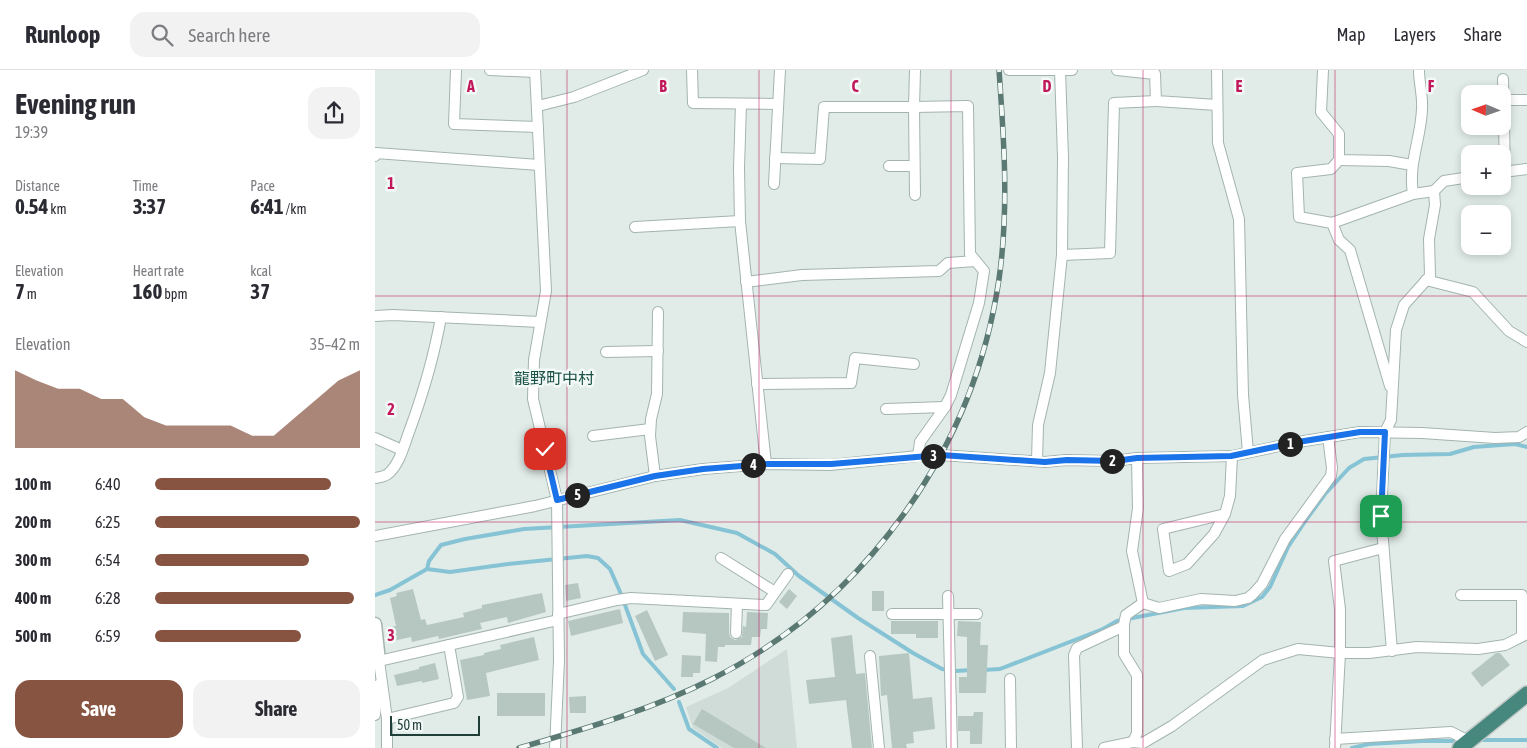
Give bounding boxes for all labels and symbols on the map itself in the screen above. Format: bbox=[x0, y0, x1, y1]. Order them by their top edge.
text: A bbox=[466, 77, 475, 95]
text: B bbox=[659, 77, 667, 95]
text: C bbox=[851, 77, 859, 95]
text: D bbox=[1043, 77, 1052, 95]
text: E bbox=[1236, 77, 1243, 95]
text: F bbox=[1428, 77, 1435, 95]
north arrow bbox=[1461, 85, 1511, 135]
text: 1 bbox=[387, 174, 395, 192]
district label: 龍野町中村 bbox=[514, 369, 594, 387]
text: 2 bbox=[387, 400, 395, 418]
pin bbox=[524, 428, 566, 470]
pin: 1 bbox=[1277, 432, 1303, 456]
pin: 3 bbox=[921, 444, 945, 468]
pin: 2 bbox=[1099, 448, 1125, 474]
pin: 4 bbox=[741, 452, 765, 478]
pin: 5 bbox=[565, 482, 589, 508]
pin bbox=[1360, 495, 1402, 537]
text: 3 bbox=[387, 626, 395, 644]
scale bar bbox=[390, 713, 480, 736]

